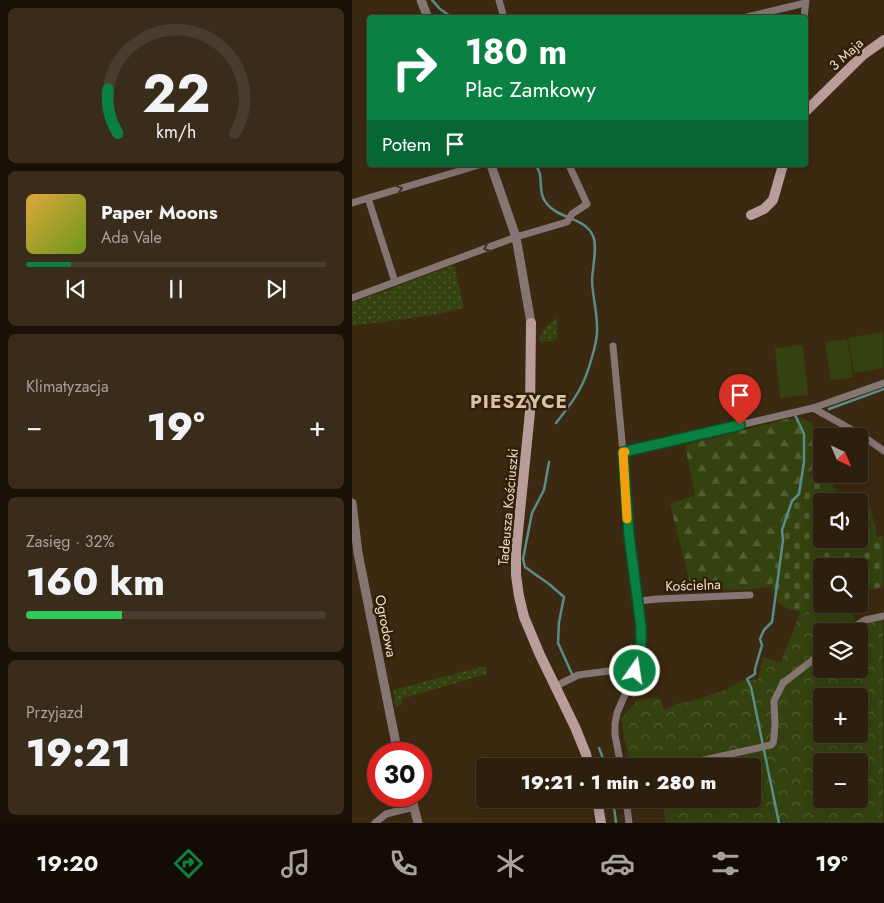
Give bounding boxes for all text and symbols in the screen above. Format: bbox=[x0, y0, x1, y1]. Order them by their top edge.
text: 180 m bbox=[465, 27, 567, 77]
street label: 3 Maja bbox=[824, 33, 868, 75]
icon: right bbox=[382, 35, 447, 100]
text: 22 bbox=[142, 56, 210, 132]
text: Plac Zamkowy bbox=[465, 73, 596, 105]
text: km/h bbox=[156, 119, 196, 145]
icon: arrive bbox=[441, 130, 469, 158]
text: Potem bbox=[382, 131, 431, 158]
one-way arrow bbox=[394, 185, 402, 195]
text: Paper Moons bbox=[101, 199, 218, 226]
text: Ada Vale bbox=[101, 226, 162, 249]
one-way arrow bbox=[483, 242, 492, 252]
icon: previous bbox=[62, 275, 90, 303]
icon: pause bbox=[162, 275, 190, 303]
icon: next bbox=[262, 275, 290, 303]
pin bbox=[719, 374, 761, 425]
text: Klimatyzacja bbox=[26, 375, 109, 398]
icon: arrive bbox=[726, 381, 754, 409]
district label: PIESZYCE bbox=[470, 388, 568, 415]
text: 19° bbox=[147, 399, 205, 454]
text: − bbox=[26, 406, 43, 447]
text: + bbox=[309, 406, 326, 447]
north arrow bbox=[813, 428, 868, 482]
map controls bbox=[813, 428, 868, 808]
street label: Tadeusza Kościuszki bbox=[493, 447, 523, 567]
button: sound bbox=[813, 493, 868, 548]
text: Zasięg · 32% bbox=[26, 530, 115, 553]
text: 160 km bbox=[26, 554, 165, 609]
button: search bbox=[813, 558, 868, 613]
street label: Kościelna bbox=[665, 574, 721, 596]
street label: Ogrodowa bbox=[370, 593, 402, 659]
button: layers bbox=[813, 623, 868, 678]
position arrow bbox=[608, 644, 660, 696]
button: + bbox=[813, 688, 868, 743]
text: Przyjazd bbox=[26, 701, 83, 724]
text: 19:21 bbox=[26, 725, 131, 780]
speed limit sign: 30 bbox=[367, 742, 432, 807]
button: − bbox=[813, 753, 868, 808]
text: 19:21 · 1 min · 280 m bbox=[521, 769, 716, 796]
icon: directions bbox=[171, 846, 206, 881]
icon: music bbox=[278, 846, 313, 881]
icon: phone bbox=[386, 846, 421, 881]
icon: climate bbox=[493, 846, 528, 881]
icon: car bbox=[600, 846, 635, 881]
icon: filters bbox=[708, 846, 743, 881]
text: 19:20 bbox=[36, 847, 98, 879]
text: 19° bbox=[815, 847, 848, 879]

